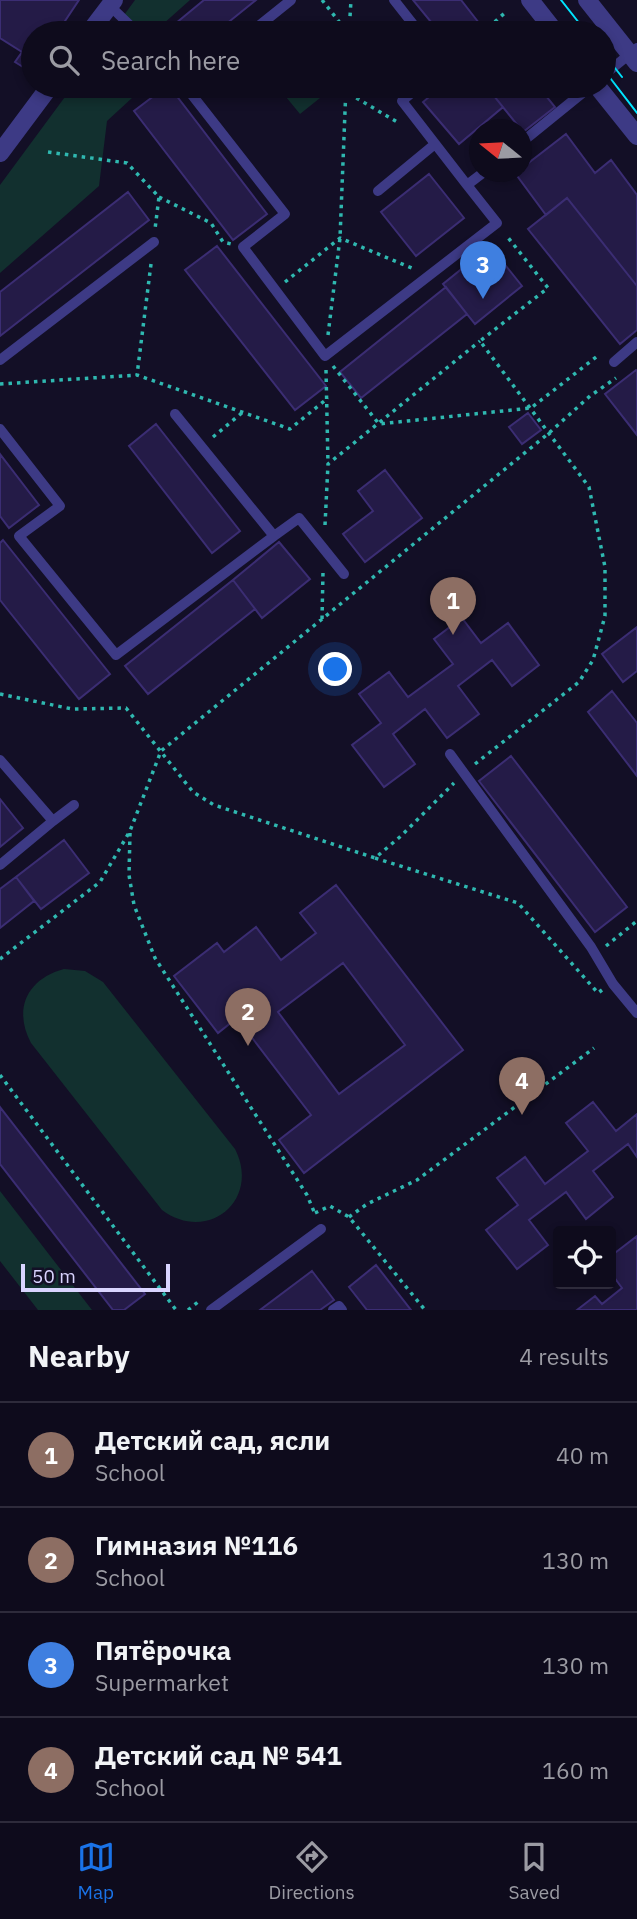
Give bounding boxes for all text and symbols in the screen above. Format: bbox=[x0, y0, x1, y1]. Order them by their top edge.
search box bbox=[21, 21, 616, 98]
icon: search bbox=[45, 41, 83, 79]
text: Search here bbox=[101, 43, 240, 77]
north arrow bbox=[469, 119, 532, 182]
pin: 3 bbox=[460, 241, 506, 299]
pin: 1 bbox=[430, 577, 476, 635]
your location bbox=[318, 652, 352, 686]
pin: 2 bbox=[225, 988, 271, 1046]
pin: 4 bbox=[499, 1057, 545, 1115]
map controls bbox=[553, 1226, 616, 1289]
button: locate bbox=[553, 1226, 616, 1289]
scale bar bbox=[21, 1261, 170, 1293]
text: 50 m bbox=[32, 1264, 76, 1288]
text: Nearby bbox=[28, 1336, 130, 1375]
text: 4 results bbox=[519, 1341, 609, 1371]
text: Детский сад, ясли bbox=[95, 1423, 330, 1457]
text: 1 bbox=[44, 1440, 58, 1470]
text: 40 m bbox=[556, 1440, 609, 1470]
text: School bbox=[95, 1457, 165, 1487]
text: Гимназия №116 bbox=[95, 1528, 298, 1562]
text: 2 bbox=[44, 1545, 58, 1575]
text: 130 m bbox=[542, 1545, 609, 1575]
text: School bbox=[95, 1562, 165, 1592]
text: Пятёрочка bbox=[95, 1633, 231, 1667]
text: 3 bbox=[44, 1650, 58, 1680]
text: 130 m bbox=[542, 1650, 609, 1680]
text: Supermarket bbox=[95, 1667, 229, 1697]
text: Детский сад № 541 bbox=[95, 1738, 342, 1772]
text: 4 bbox=[44, 1755, 58, 1785]
text: 160 m bbox=[542, 1755, 609, 1785]
text: School bbox=[95, 1772, 165, 1802]
tab: Map bbox=[77, 1838, 115, 1904]
tab: Directions bbox=[268, 1838, 355, 1904]
tab: Saved bbox=[509, 1838, 560, 1904]

